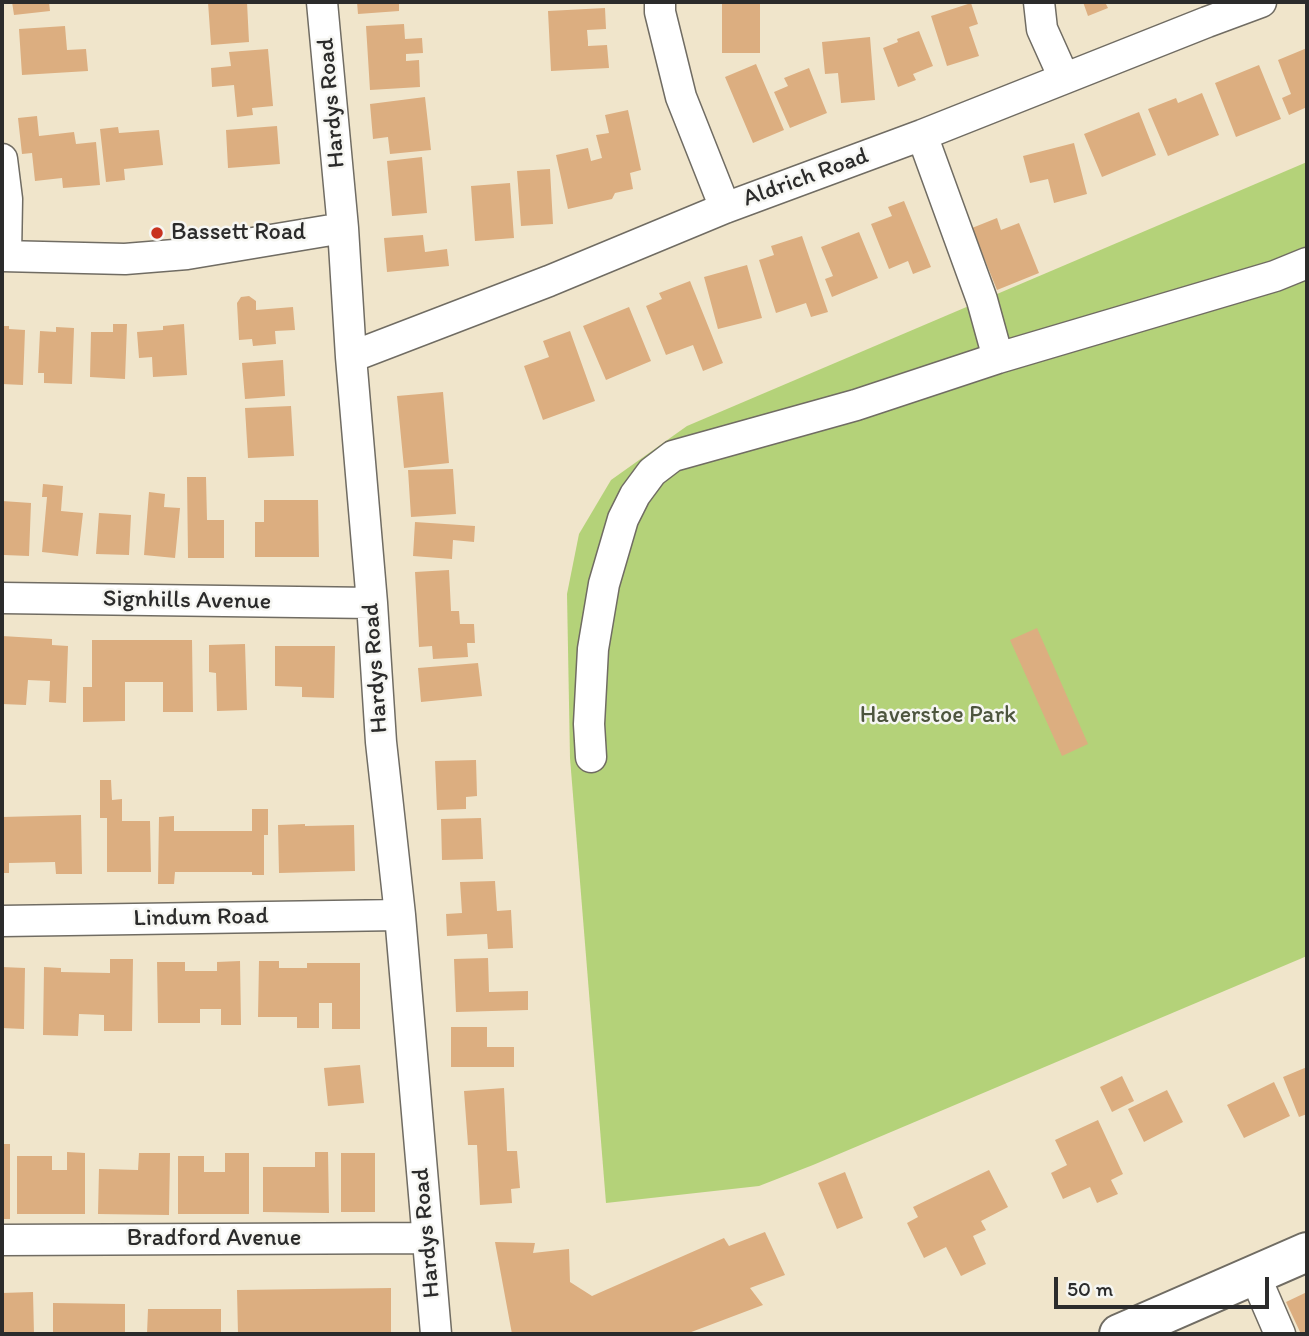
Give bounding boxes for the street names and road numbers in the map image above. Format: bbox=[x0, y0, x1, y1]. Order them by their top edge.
street label: Hardys Road bbox=[312, 37, 352, 169]
street label: Aldrich Road bbox=[739, 142, 873, 214]
street label: Signhills Avenue bbox=[103, 585, 271, 617]
street label: Hardys Road bbox=[357, 602, 395, 734]
street label: Lindum Road bbox=[133, 902, 269, 934]
street label: Hardys Road bbox=[407, 1167, 447, 1299]
street label: Bradford Avenue bbox=[127, 1225, 301, 1253]

